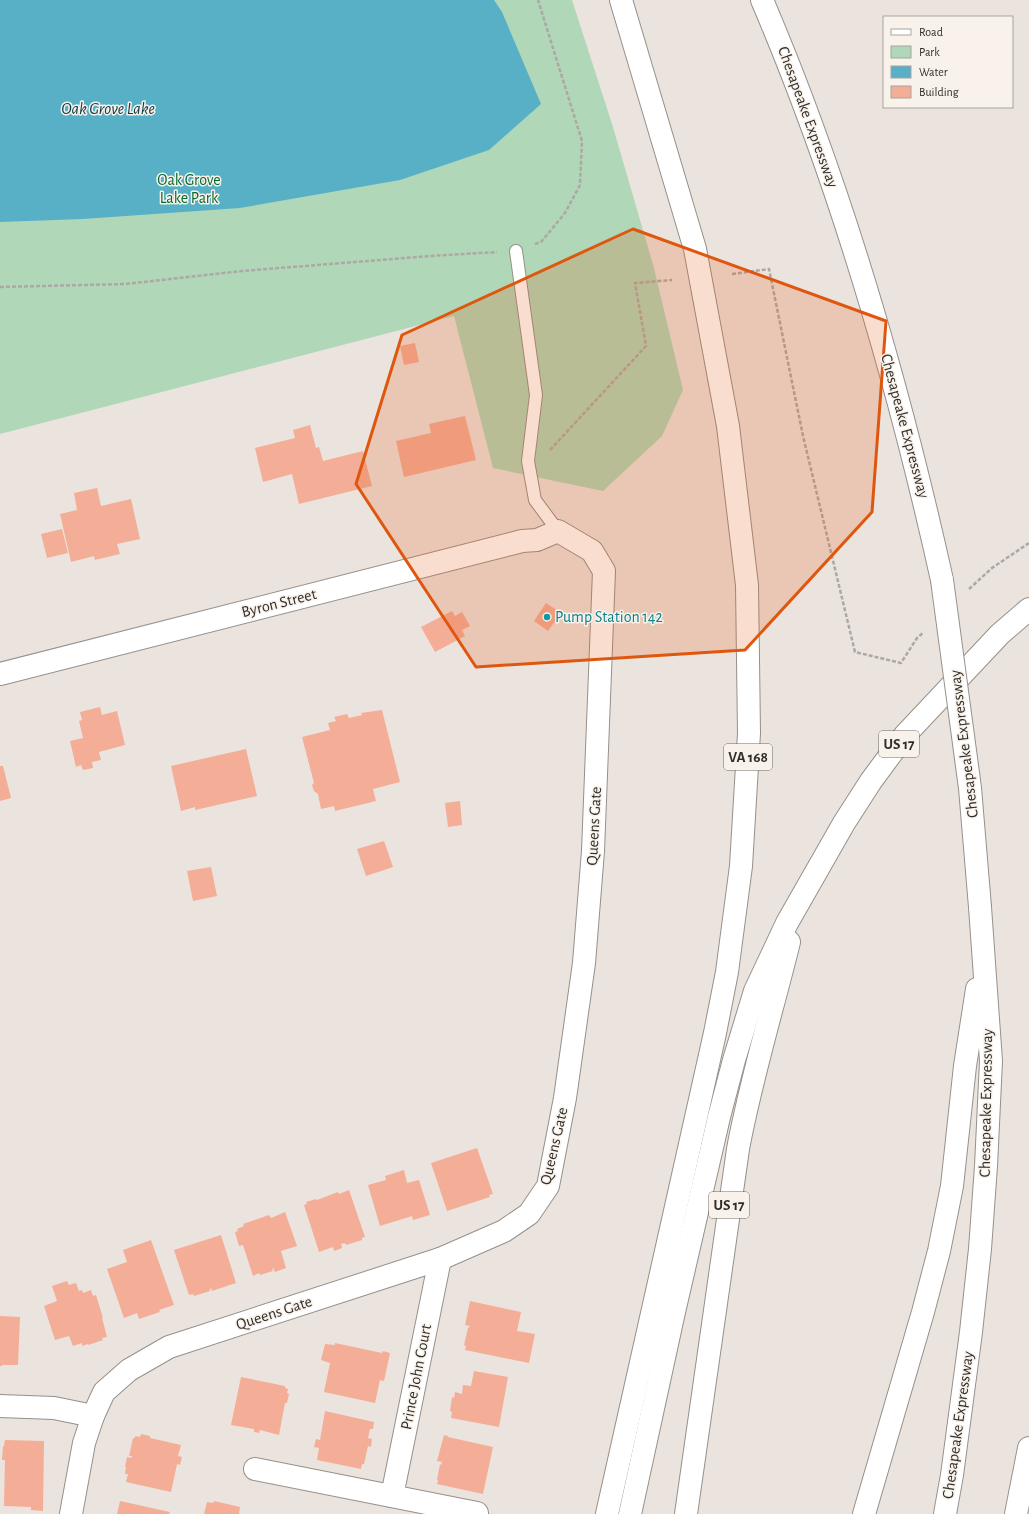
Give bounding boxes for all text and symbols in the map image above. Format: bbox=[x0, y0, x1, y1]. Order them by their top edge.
legend bbox=[883, 16, 1013, 108]
text: Road bbox=[919, 26, 943, 38]
street label: Chesapeake Expressway bbox=[774, 44, 841, 190]
text: Park bbox=[919, 46, 940, 58]
text: Water bbox=[919, 66, 948, 78]
text: Building bbox=[919, 86, 959, 98]
water label: Oak Grove Lake bbox=[61, 100, 155, 117]
park label: Oak Grove Lake Park bbox=[157, 172, 221, 206]
street label: Chesapeake Expressway bbox=[877, 352, 932, 500]
street label: Byron Street bbox=[240, 586, 318, 621]
place label: Pump Station 142 bbox=[555, 609, 663, 625]
marker: Pump Station 142 bbox=[542, 612, 552, 622]
street label: Chesapeake Expressway bbox=[947, 669, 982, 819]
road number: US 17 bbox=[879, 731, 919, 757]
road number: VA 168 bbox=[724, 744, 772, 770]
street label: Queens Gate bbox=[584, 786, 605, 866]
street label: Chesapeake Expressway bbox=[977, 1028, 996, 1178]
street label: Queens Gate bbox=[537, 1106, 572, 1187]
road number: US 17 bbox=[709, 1192, 749, 1218]
street label: Queens Gate bbox=[234, 1293, 314, 1334]
street label: Prince John Court bbox=[398, 1323, 434, 1431]
street label: Chesapeake Expressway bbox=[940, 1350, 977, 1500]

